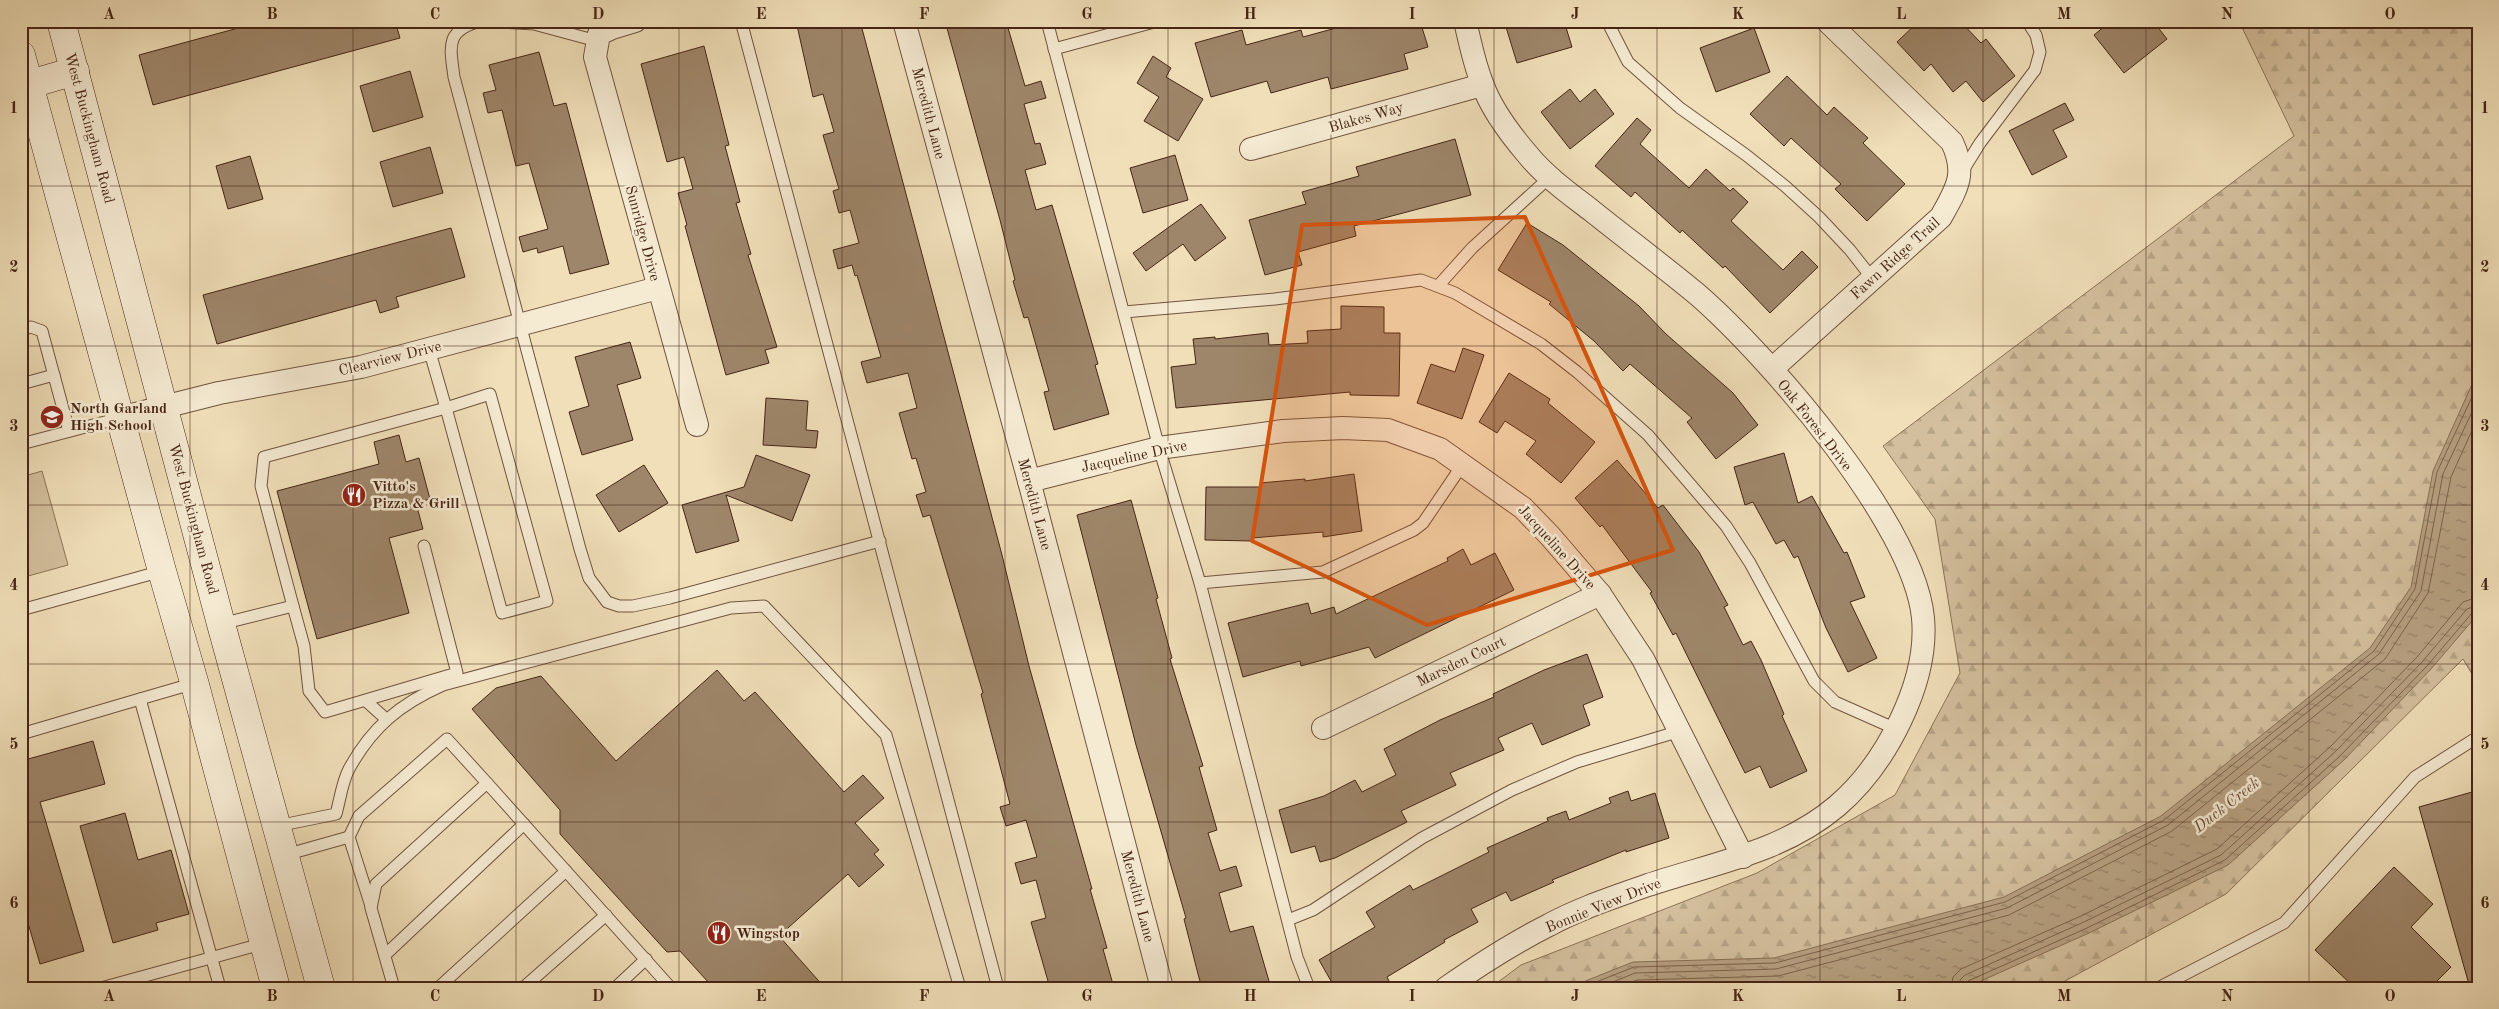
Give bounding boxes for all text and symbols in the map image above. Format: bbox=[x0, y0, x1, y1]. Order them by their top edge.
text: A bbox=[103, 7, 115, 23]
text: B bbox=[266, 7, 278, 23]
text: C bbox=[430, 7, 440, 23]
text: D bbox=[592, 7, 604, 23]
text: E bbox=[755, 7, 767, 23]
text: F bbox=[919, 7, 930, 23]
text: G bbox=[1081, 7, 1093, 23]
text: H bbox=[1243, 7, 1257, 23]
text: I bbox=[1408, 7, 1416, 23]
text: J bbox=[1571, 7, 1580, 23]
text: K bbox=[1732, 7, 1744, 23]
text: L bbox=[1896, 7, 1907, 23]
text: M bbox=[2057, 7, 2071, 23]
text: N bbox=[2221, 7, 2234, 23]
text: O bbox=[2384, 7, 2396, 23]
street label: West Buckingham Road bbox=[61, 51, 116, 206]
street label: Meredith Lane bbox=[908, 66, 947, 161]
text: 1 bbox=[9, 101, 19, 117]
street label: Blakes Way bbox=[1327, 101, 1406, 136]
text: 1 bbox=[2480, 101, 2490, 117]
street label: Sunridge Drive bbox=[622, 184, 662, 283]
street label: Fawn Ridge Trail bbox=[1848, 215, 1944, 303]
text: 2 bbox=[9, 260, 19, 276]
text: 2 bbox=[2480, 260, 2490, 276]
street label: Clearview Drive bbox=[337, 339, 443, 379]
street label: Oak Forest Drive bbox=[1774, 377, 1854, 475]
place label: North Garland High School bbox=[70, 402, 167, 434]
school or university icon: North Garland High School bbox=[39, 404, 65, 430]
text: 3 bbox=[9, 419, 19, 435]
text: 3 bbox=[2480, 419, 2490, 435]
street label: Jacqueline Drive bbox=[1080, 439, 1189, 476]
street label: West Buckingham Road bbox=[165, 442, 220, 597]
street label: Meredith Lane bbox=[1014, 457, 1053, 552]
place label: Vitto's Pizza & Grill bbox=[372, 480, 460, 512]
restaurant icon: Vitto's Pizza & Grill bbox=[341, 482, 367, 508]
street label: Jacqueline Drive bbox=[1514, 503, 1598, 593]
text: 4 bbox=[9, 578, 19, 594]
text: 4 bbox=[2480, 578, 2490, 594]
street label: Marsden Court bbox=[1415, 634, 1508, 690]
text: 5 bbox=[9, 737, 19, 753]
text: 5 bbox=[2480, 737, 2490, 753]
water label: Duck Creek bbox=[2190, 775, 2263, 837]
street label: Meredith Lane bbox=[1117, 849, 1156, 944]
street label: Bonnie View Drive bbox=[1544, 876, 1663, 936]
text: 6 bbox=[9, 896, 19, 912]
text: 6 bbox=[2480, 896, 2490, 912]
restaurant icon: Wingstop bbox=[706, 920, 732, 946]
place label: Wingstop bbox=[736, 927, 800, 942]
text: A bbox=[103, 989, 115, 1005]
text: B bbox=[266, 989, 278, 1005]
text: C bbox=[430, 989, 440, 1005]
text: D bbox=[592, 989, 604, 1005]
text: E bbox=[755, 989, 767, 1005]
text: F bbox=[919, 989, 930, 1005]
text: G bbox=[1081, 989, 1093, 1005]
text: H bbox=[1243, 989, 1257, 1005]
text: I bbox=[1408, 989, 1416, 1005]
text: J bbox=[1571, 989, 1580, 1005]
text: K bbox=[1732, 989, 1744, 1005]
text: L bbox=[1896, 989, 1907, 1005]
text: M bbox=[2057, 989, 2071, 1005]
text: N bbox=[2221, 989, 2234, 1005]
text: O bbox=[2384, 989, 2396, 1005]

